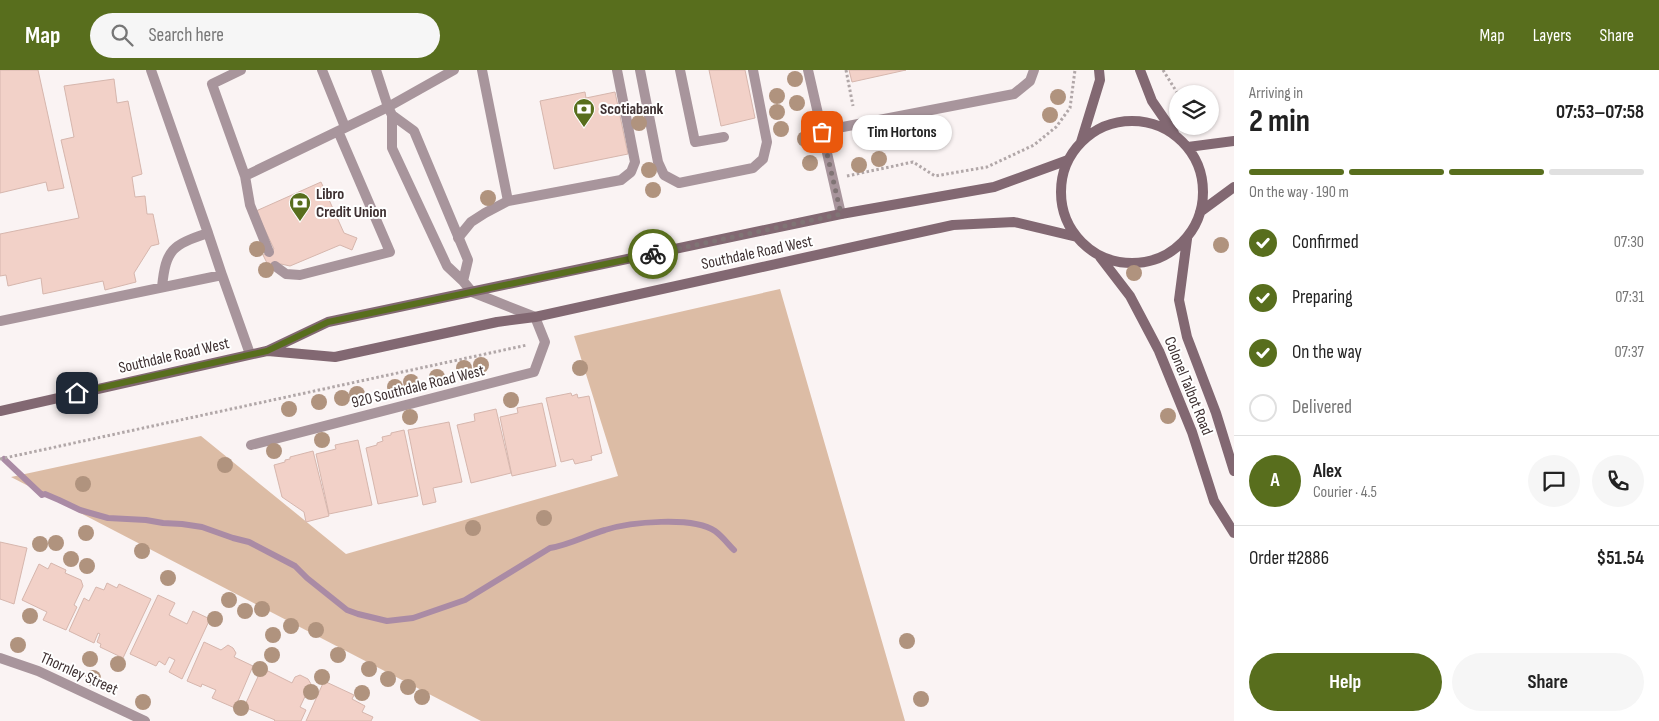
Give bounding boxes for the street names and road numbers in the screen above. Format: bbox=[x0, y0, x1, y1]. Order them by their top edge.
street label: Southdale Road West bbox=[700, 232, 814, 274]
street label: Southdale Road West bbox=[117, 334, 231, 378]
street label: Colonel Talbot Road bbox=[1160, 334, 1216, 438]
street label: 920 Southdale Road West bbox=[349, 361, 487, 413]
street label: Thornley Street bbox=[37, 648, 121, 700]

